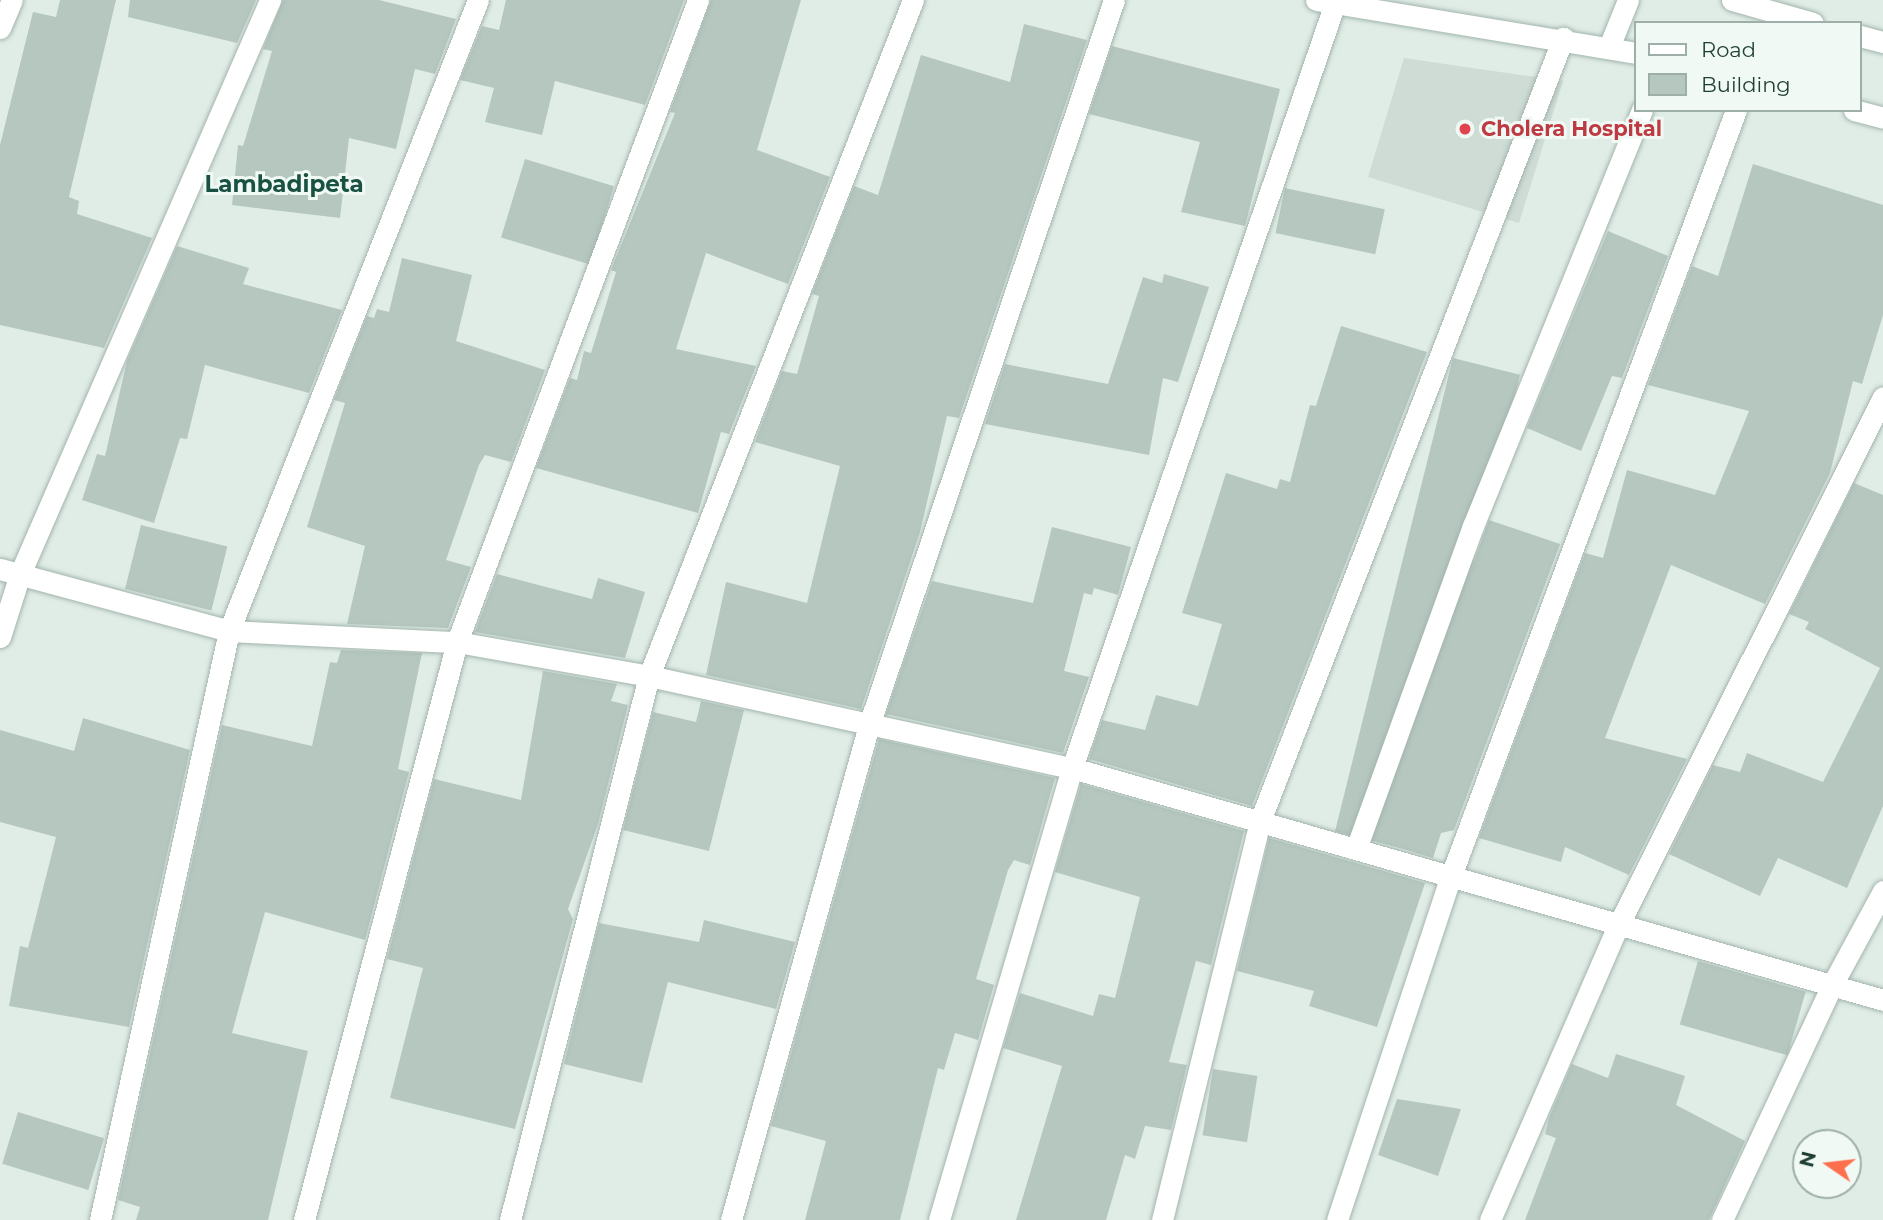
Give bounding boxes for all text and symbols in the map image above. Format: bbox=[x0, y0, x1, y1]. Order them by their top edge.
legend bbox=[1634, 21, 1862, 112]
text: Road bbox=[1701, 37, 1756, 62]
text: Building bbox=[1701, 72, 1791, 97]
place label: Cholera Hospital bbox=[1481, 116, 1662, 142]
marker: Cholera Hospital bbox=[1455, 119, 1475, 139]
district label: Lambadipeta bbox=[204, 170, 364, 198]
north arrow bbox=[1792, 1129, 1862, 1199]
text: N bbox=[1795, 1149, 1821, 1170]

